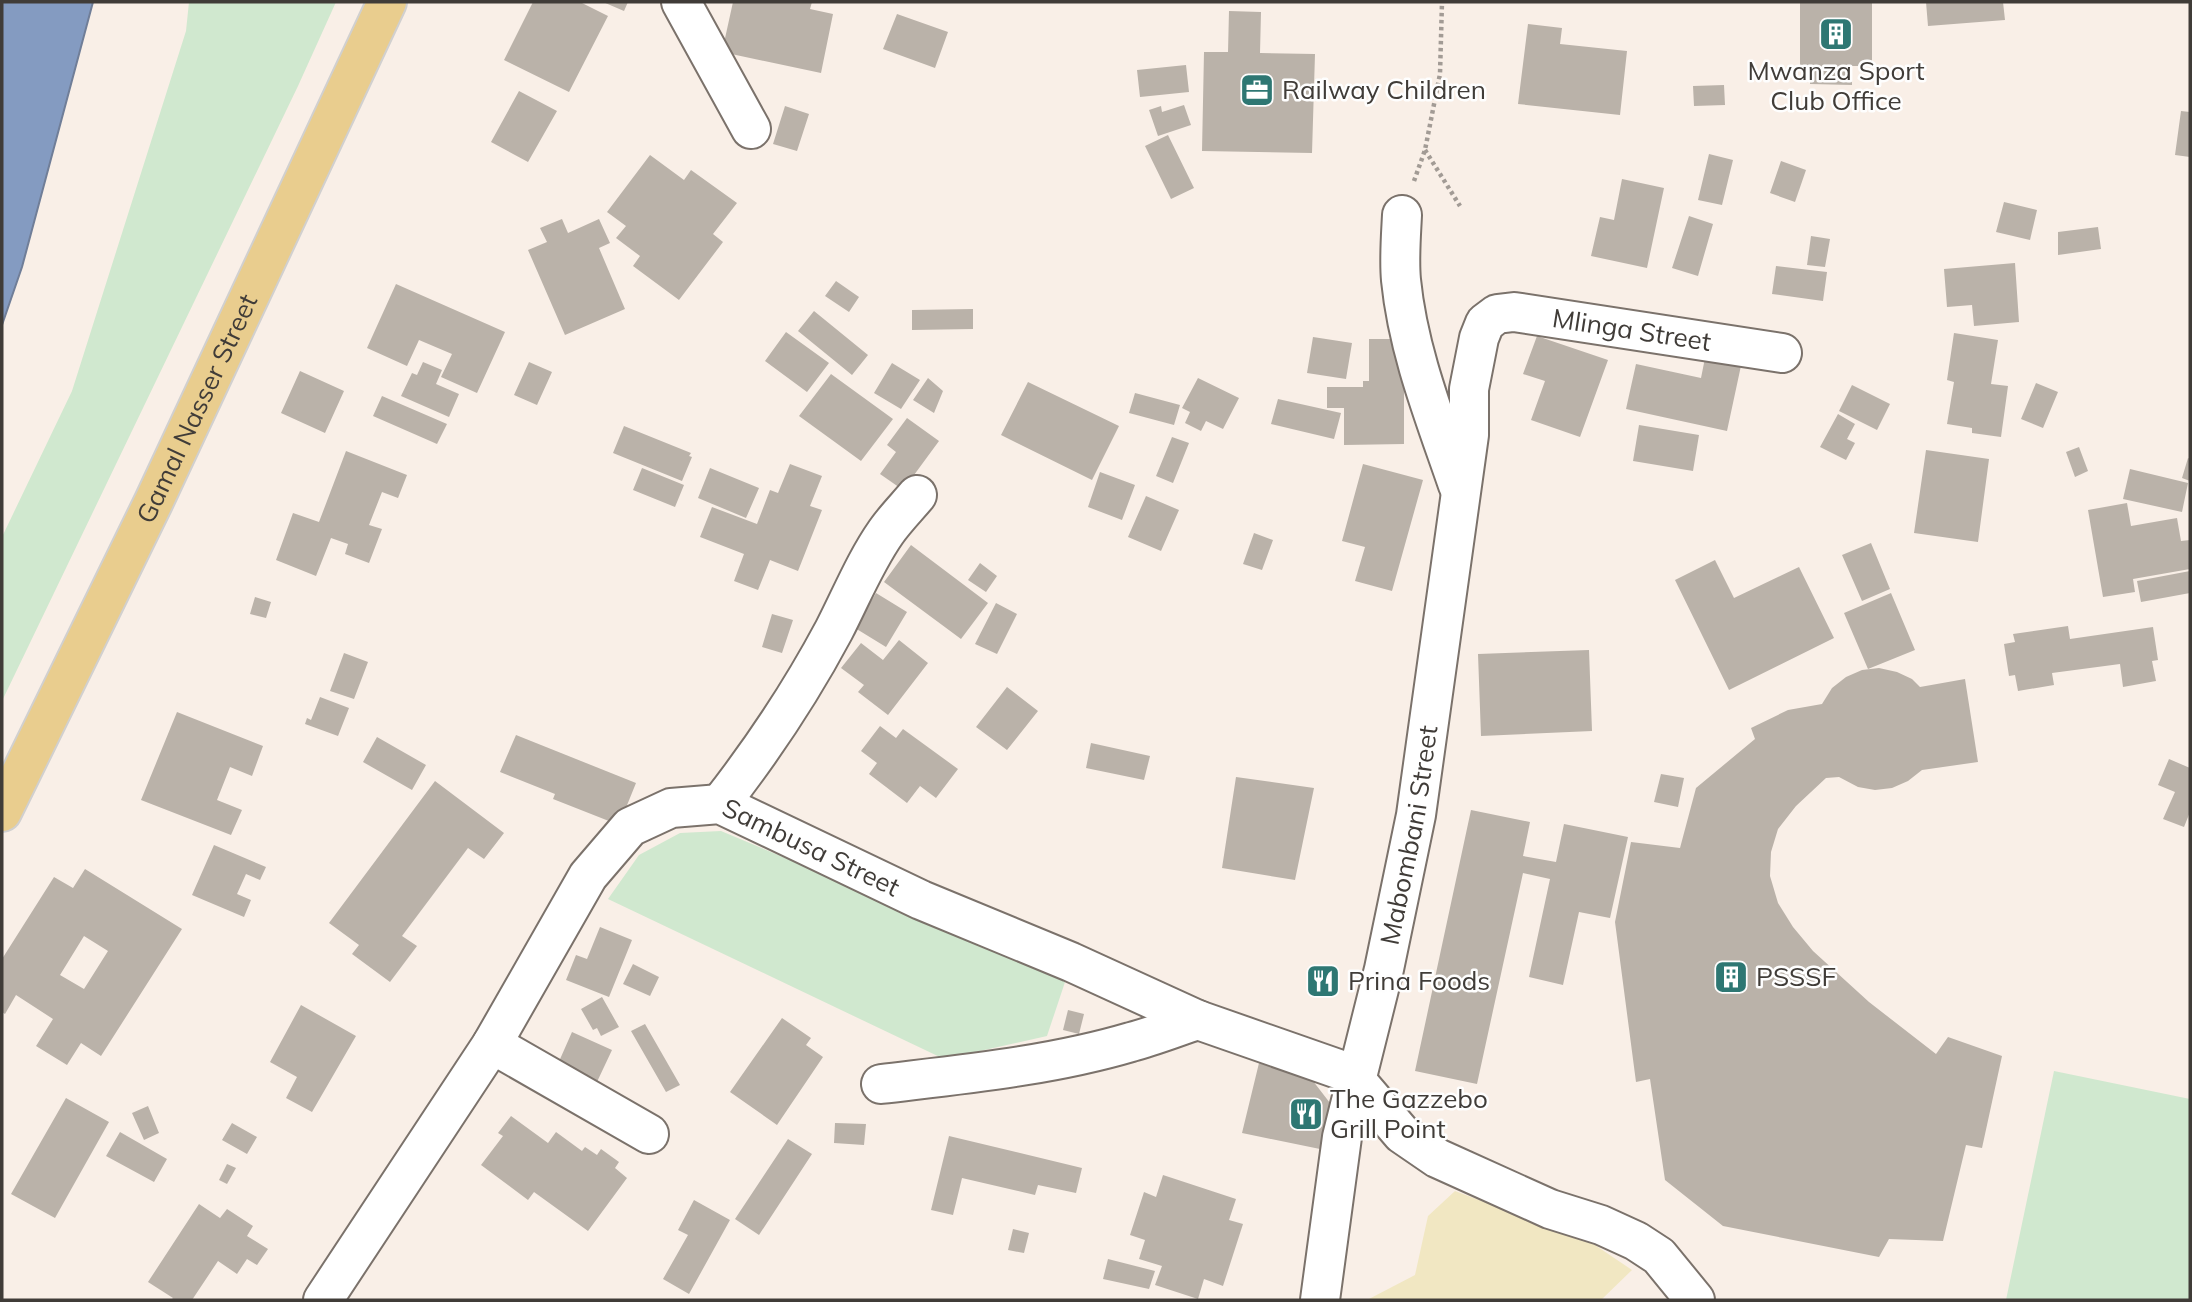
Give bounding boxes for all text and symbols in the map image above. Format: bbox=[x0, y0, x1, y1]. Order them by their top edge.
building icon: Mwanza Sport Club Office bbox=[1817, 15, 1855, 53]
place label: Mwanza Sport Club Office bbox=[1747, 54, 1925, 117]
office icon: Railway Children bbox=[1238, 71, 1276, 109]
place label: Railway Children bbox=[1282, 73, 1486, 106]
street label: Gamal Nasser Street bbox=[129, 289, 264, 529]
street label: Mlinga Street bbox=[1550, 301, 1713, 358]
street label: Mabombani Street bbox=[1372, 723, 1444, 948]
street label: Sambusa Street bbox=[717, 791, 905, 903]
building icon: PSSSF bbox=[1712, 958, 1750, 996]
place label: PSSSF bbox=[1756, 960, 1836, 993]
restaurant icon: Prina Foods bbox=[1304, 962, 1342, 1000]
place label: Prina Foods bbox=[1348, 964, 1490, 997]
place label: The Gazzebo Grill Point bbox=[1330, 1082, 1488, 1145]
restaurant icon: The Gazzebo Grill Point bbox=[1287, 1095, 1325, 1133]

